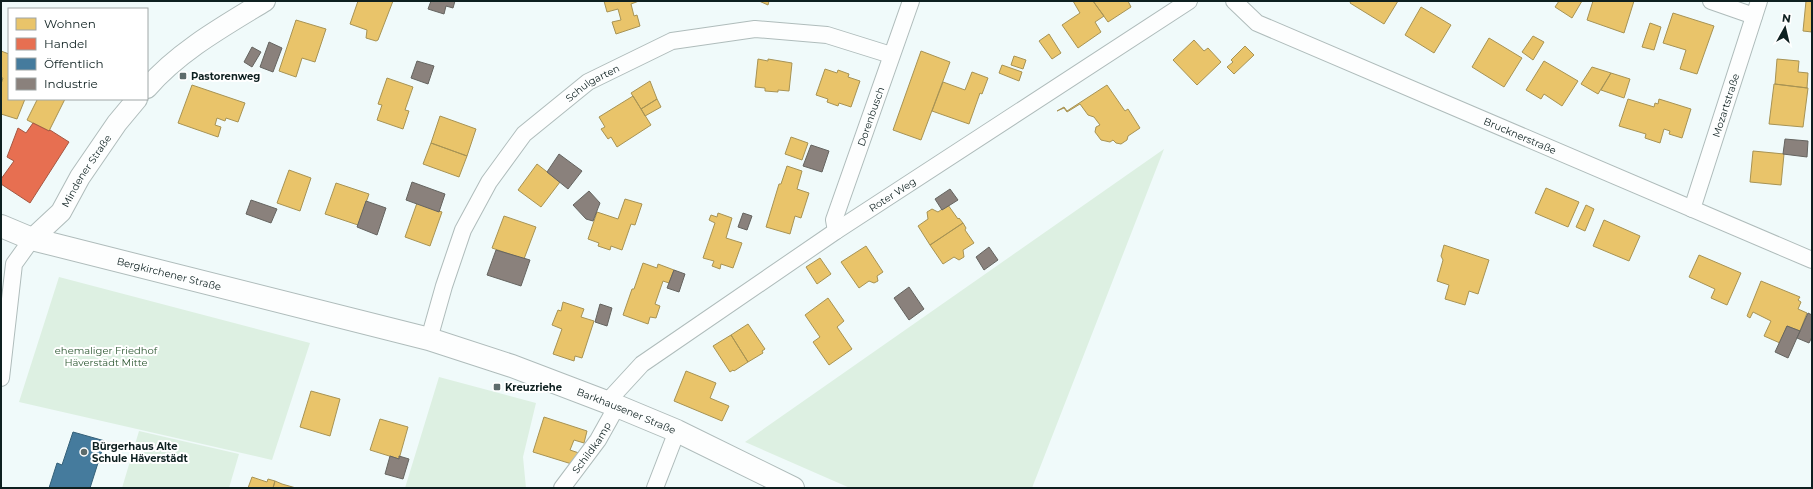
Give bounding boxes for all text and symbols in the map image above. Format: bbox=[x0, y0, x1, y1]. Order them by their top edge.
legend bbox=[8, 8, 148, 100]
north arrow bbox=[1765, 8, 1805, 48]
text: N bbox=[1781, 11, 1792, 26]
text: Wohnen bbox=[44, 16, 96, 31]
text: Handel bbox=[44, 36, 88, 51]
text: Öffentlich bbox=[44, 56, 104, 71]
street label: Schulgarten bbox=[563, 62, 622, 105]
place label: Pastorenweg bbox=[191, 70, 260, 83]
marker: Pastorenweg bbox=[178, 71, 188, 81]
street label: Mozartstraße bbox=[1710, 72, 1742, 139]
text: Industrie bbox=[44, 76, 98, 91]
street label: Dorenbusch bbox=[854, 85, 887, 148]
street label: Brucknerstraße bbox=[1482, 115, 1558, 157]
street label: Mindener Straße bbox=[59, 132, 114, 210]
street label: Roter Weg bbox=[867, 175, 918, 215]
street label: Bergkirchener Straße bbox=[115, 255, 223, 293]
park label: ehemaliger Friedhof Häverstädt Mitte bbox=[55, 344, 158, 369]
place label: Kreuzriehe bbox=[505, 381, 562, 394]
marker: Kreuzriehe bbox=[492, 382, 502, 392]
street label: Barkhausener Straße bbox=[575, 385, 678, 437]
street label: Schildkamp bbox=[569, 419, 614, 476]
place label: Bürgerhaus Alte Schule Häverstädt bbox=[92, 440, 188, 465]
marker: Bürgerhaus Alte Schule Häverstädt bbox=[79, 447, 89, 457]

